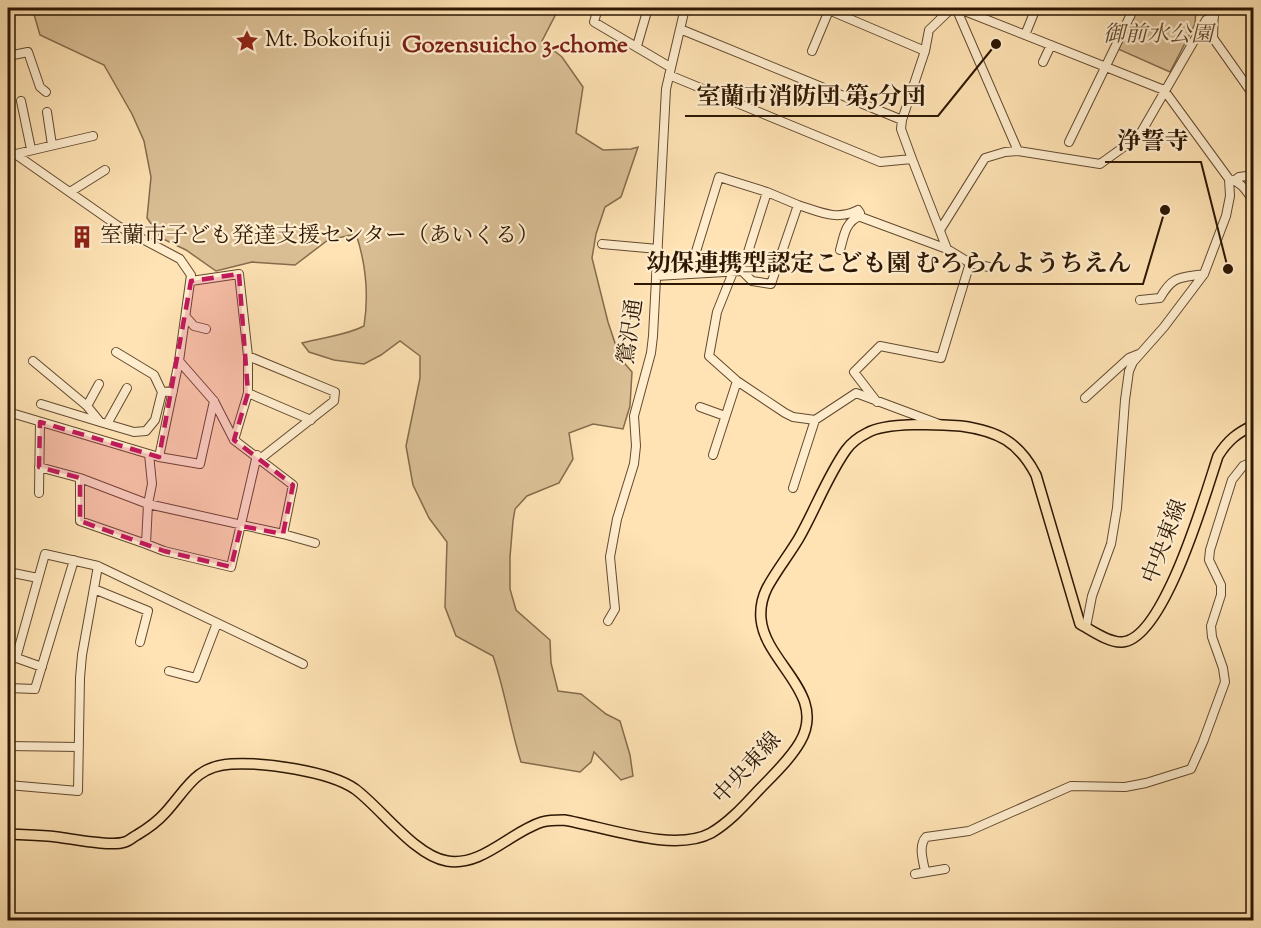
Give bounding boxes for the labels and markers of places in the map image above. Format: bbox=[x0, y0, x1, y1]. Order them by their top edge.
place label: Mt. Bokoifuji bbox=[265, 25, 391, 57]
place icon: Mt. Bokoifuji bbox=[234, 28, 260, 54]
callout: 室蘭市消防団 第5分団 bbox=[685, 74, 938, 116]
callout: 浄誓寺 bbox=[1105, 120, 1201, 162]
place label: 室蘭市子ども発達支援センター（あいくる） bbox=[100, 221, 539, 253]
building icon: 室蘭市子ども発達支援センター（あいくる） bbox=[69, 224, 95, 250]
callout: 幼保連携型認定こども園 むろらんようちえん bbox=[634, 242, 1143, 284]

